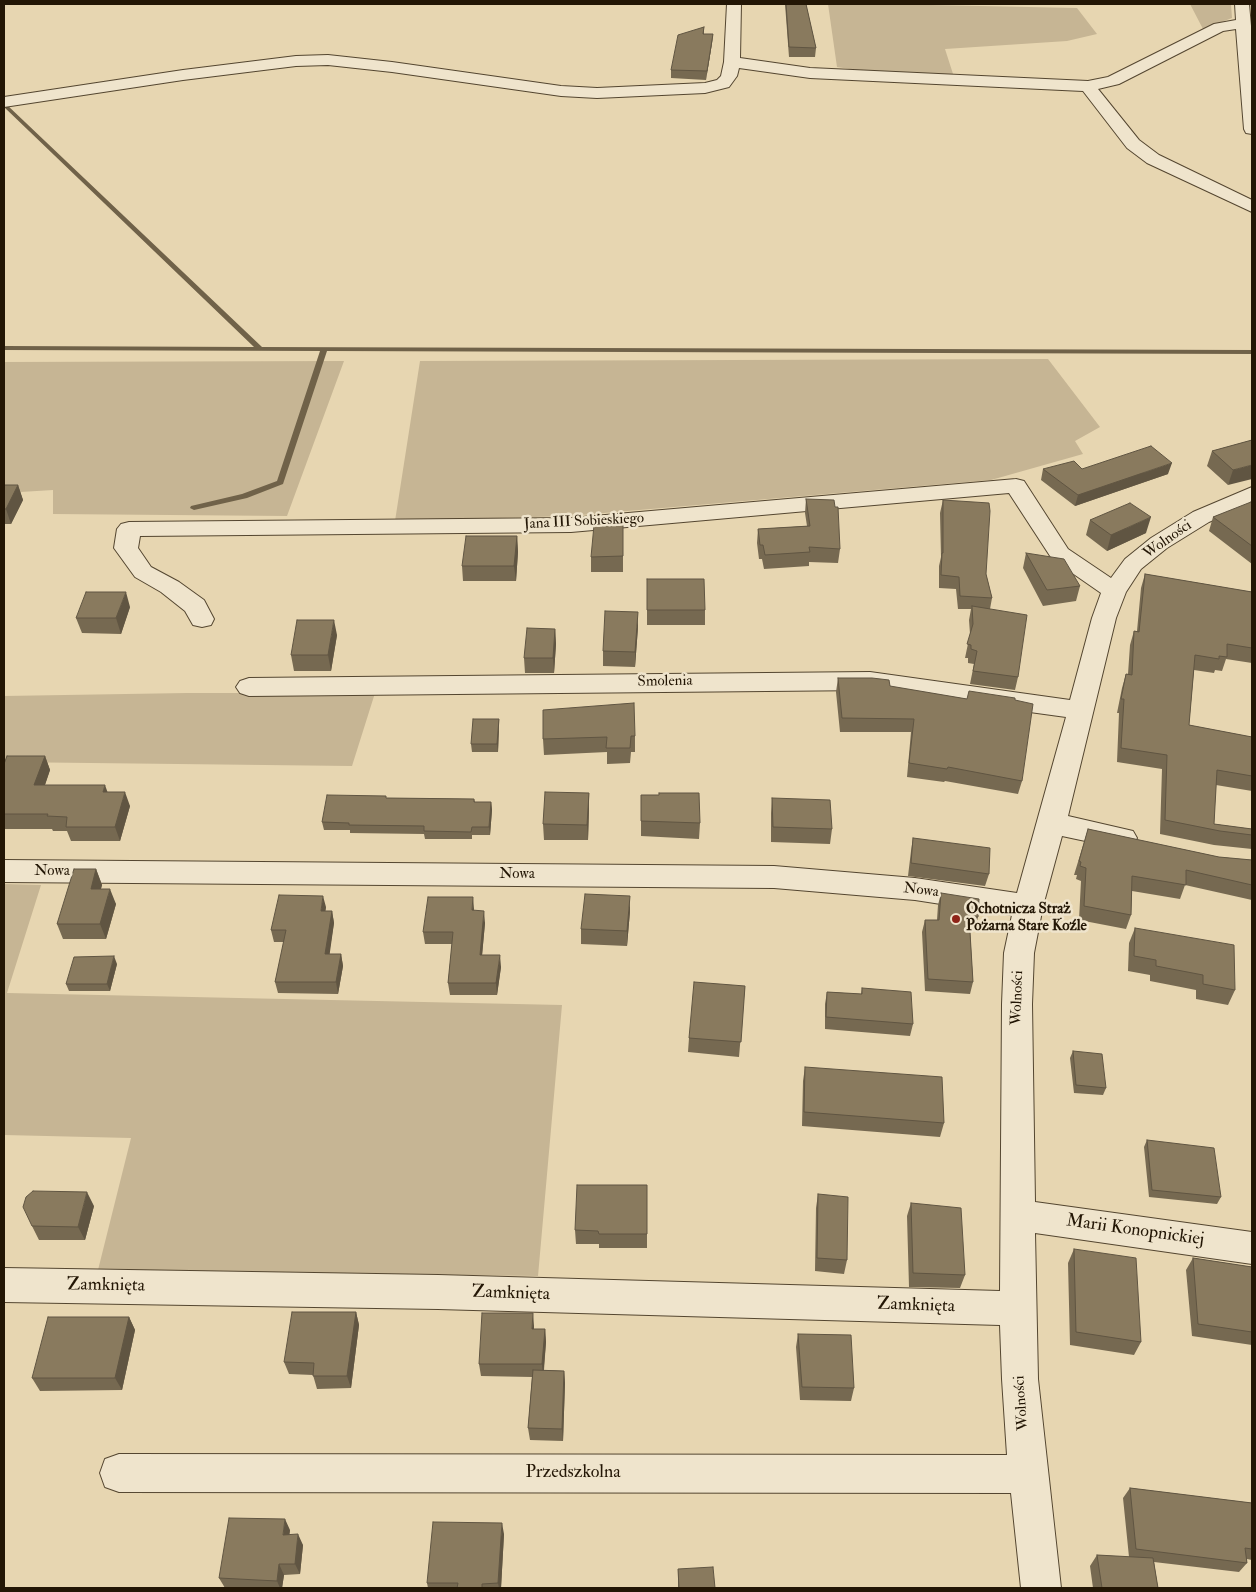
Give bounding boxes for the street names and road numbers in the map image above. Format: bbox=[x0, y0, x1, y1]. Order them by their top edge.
street label: Jana III Sobieskiego bbox=[523, 510, 645, 534]
street label: Wolności bbox=[1140, 517, 1196, 563]
street label: Smolenia bbox=[637, 673, 693, 691]
street label: Nowa bbox=[34, 863, 70, 881]
street label: Nowa bbox=[499, 866, 535, 884]
street label: Nowa bbox=[902, 880, 940, 902]
street label: Wolności bbox=[1008, 970, 1028, 1026]
street label: Marii Konopnickiej bbox=[1065, 1211, 1205, 1251]
street label: Zamknięta bbox=[67, 1275, 145, 1297]
street label: Zamknięta bbox=[472, 1282, 550, 1306]
street label: Zamknięta bbox=[877, 1294, 955, 1318]
street label: Wolności bbox=[1011, 1375, 1033, 1431]
street label: Przedszkolna bbox=[525, 1462, 621, 1484]

